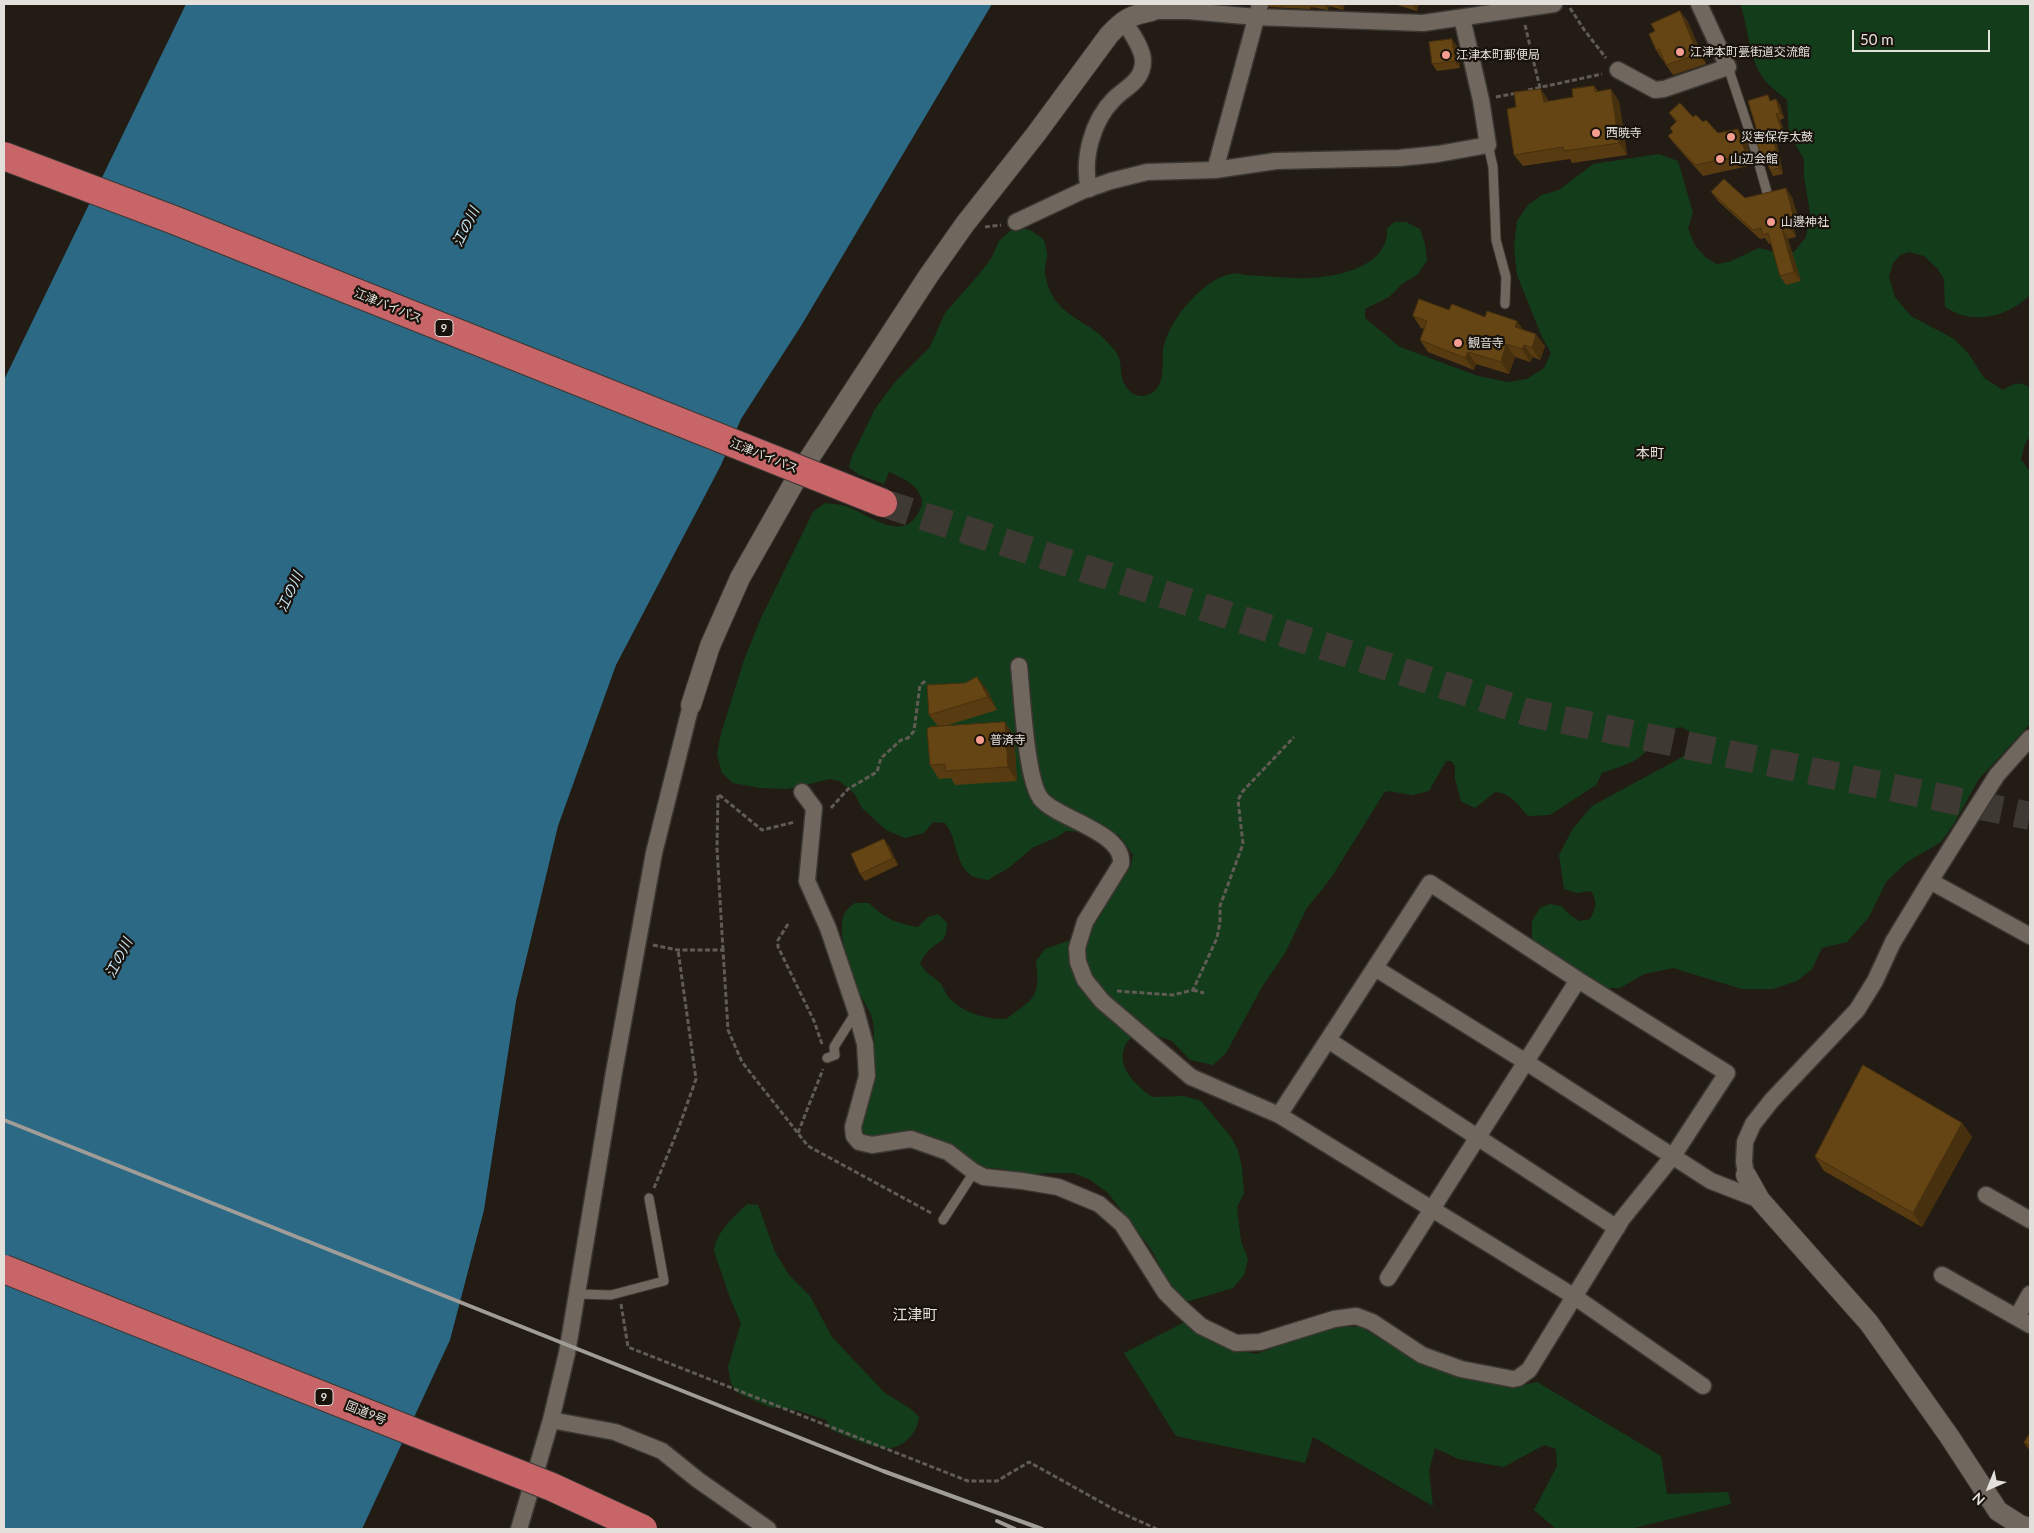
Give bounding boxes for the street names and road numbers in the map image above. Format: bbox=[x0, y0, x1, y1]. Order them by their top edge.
street label: 江津バイパス bbox=[352, 286, 424, 326]
road number: 9 bbox=[435, 319, 453, 336]
street label: 江津バイパス bbox=[728, 436, 800, 476]
road number: 9 bbox=[315, 1388, 333, 1405]
street label: 国道9号 bbox=[343, 1398, 389, 1428]

